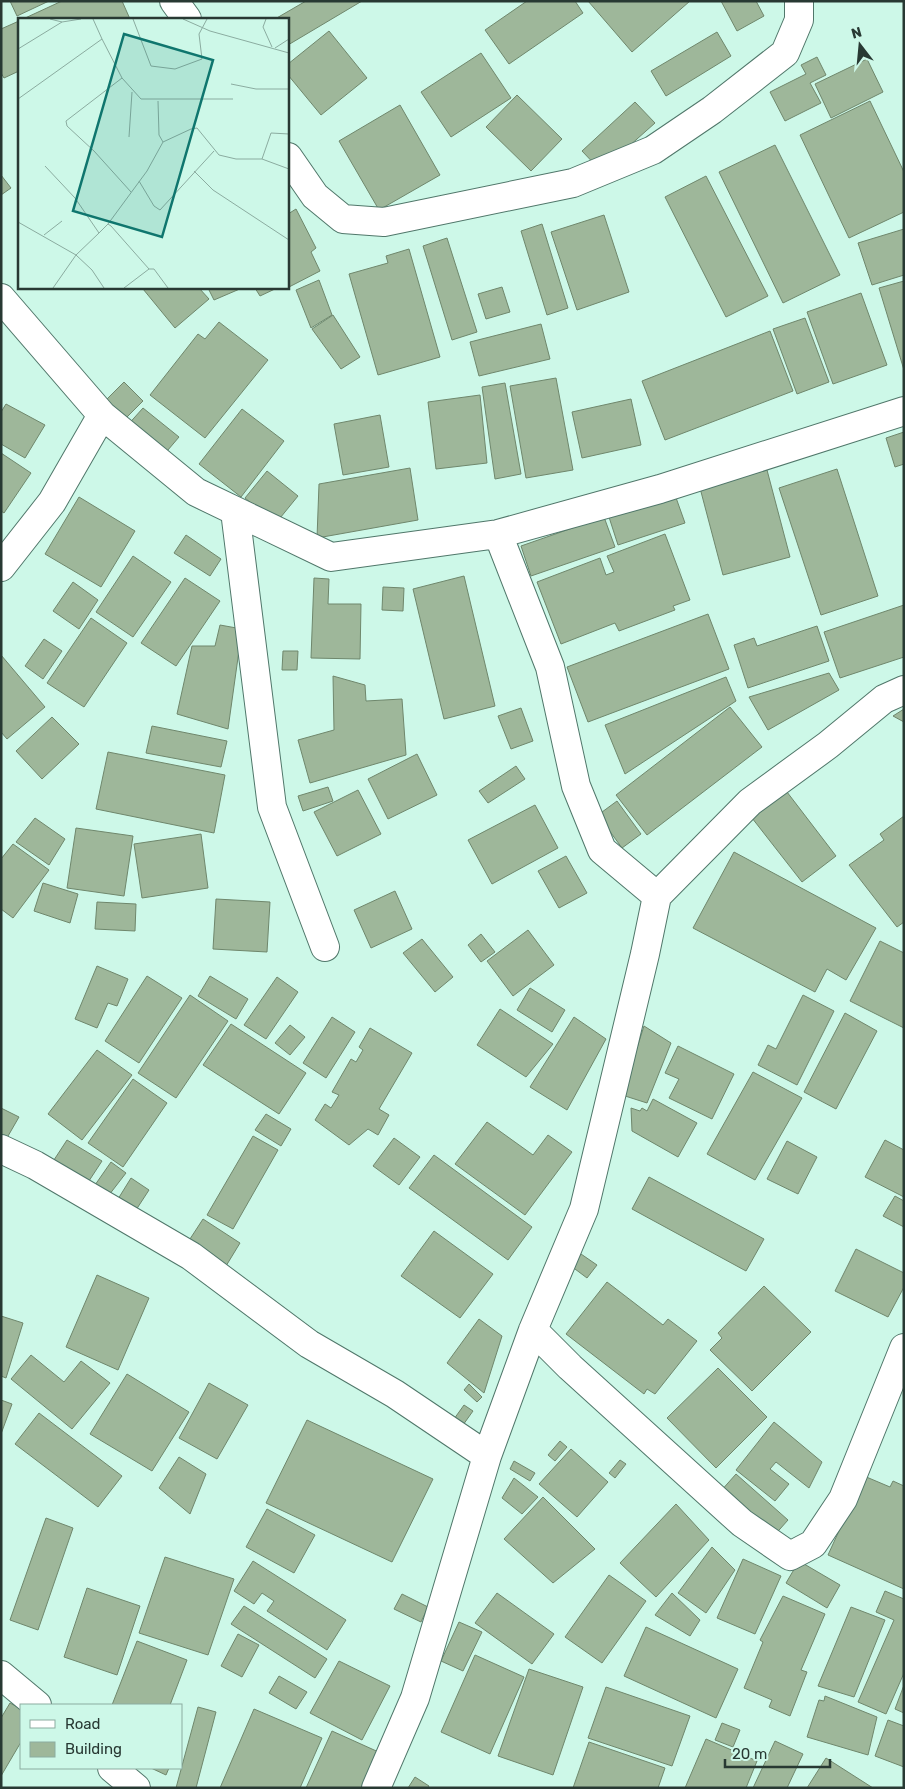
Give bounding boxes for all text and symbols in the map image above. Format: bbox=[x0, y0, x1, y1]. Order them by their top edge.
inset map bbox=[18, 18, 289, 289]
north arrow bbox=[835, 20, 885, 70]
text: N bbox=[849, 23, 864, 43]
legend bbox=[20, 1704, 182, 1769]
text: Road bbox=[65, 1715, 101, 1733]
scale bar bbox=[725, 1736, 830, 1768]
text: Building bbox=[65, 1740, 122, 1758]
text: 20 m bbox=[732, 1745, 767, 1763]

